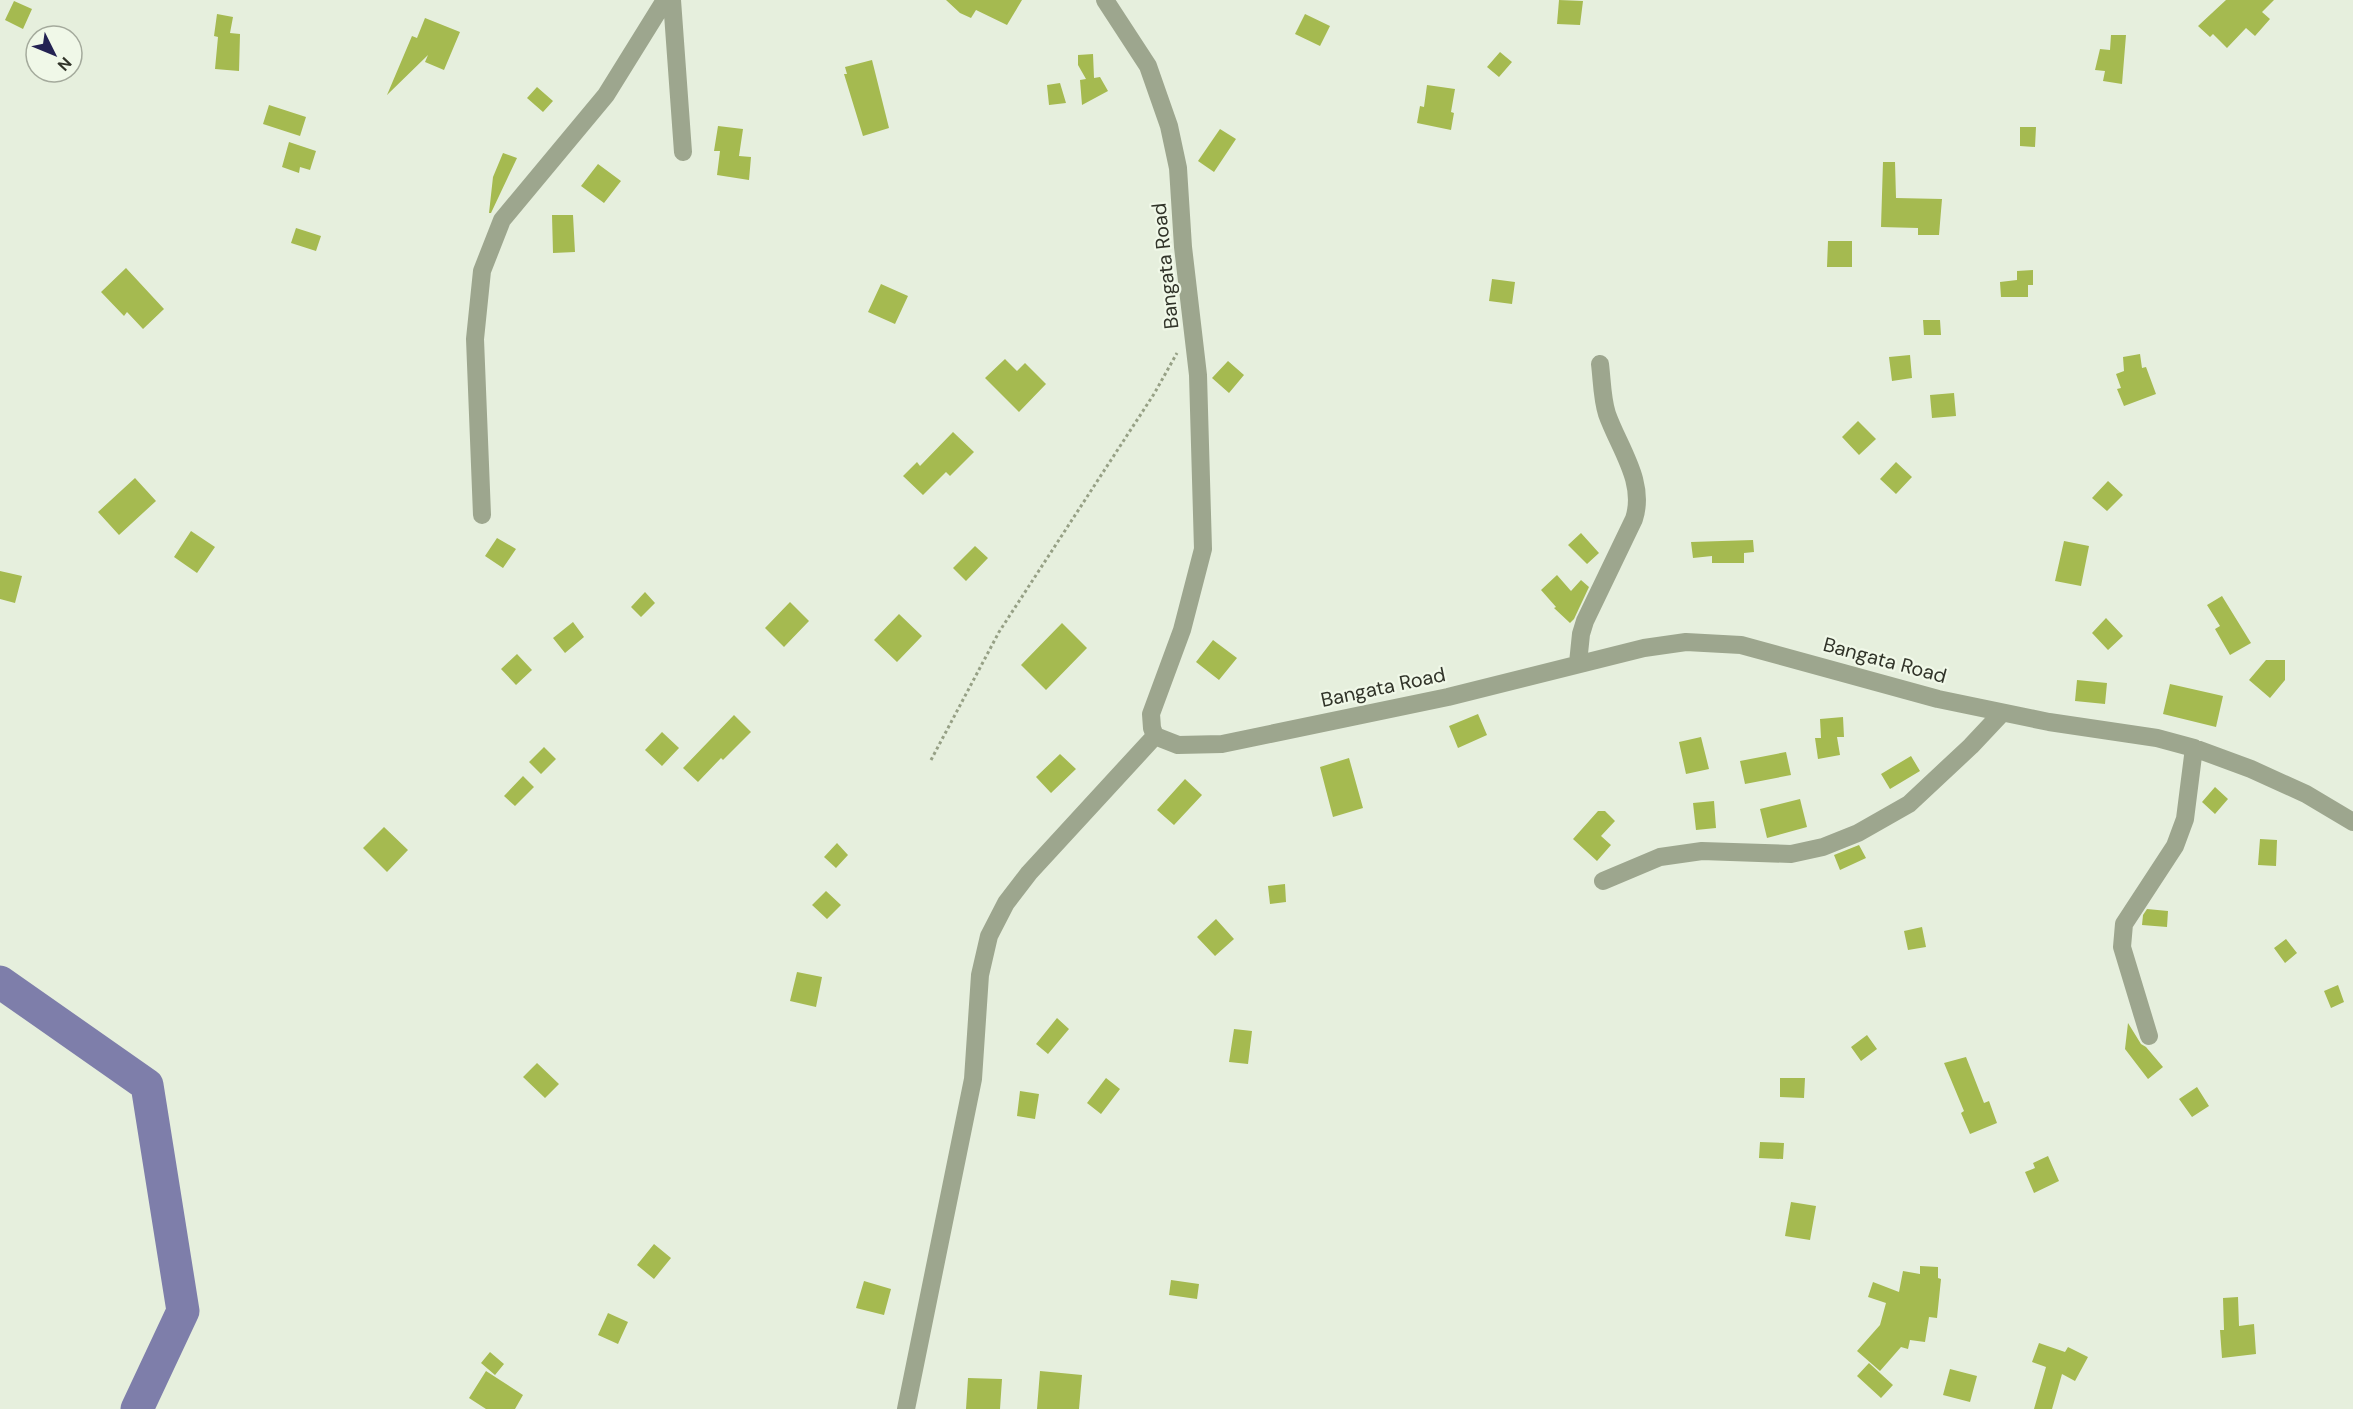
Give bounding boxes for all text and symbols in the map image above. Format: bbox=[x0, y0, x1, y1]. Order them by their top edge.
north arrow bbox=[24, 24, 84, 84]
text: N bbox=[53, 52, 76, 75]
street label: Bangata Road bbox=[1145, 202, 1185, 330]
street label: Bangata Road bbox=[1820, 631, 1950, 689]
street label: Bangata Road bbox=[1318, 661, 1448, 713]

